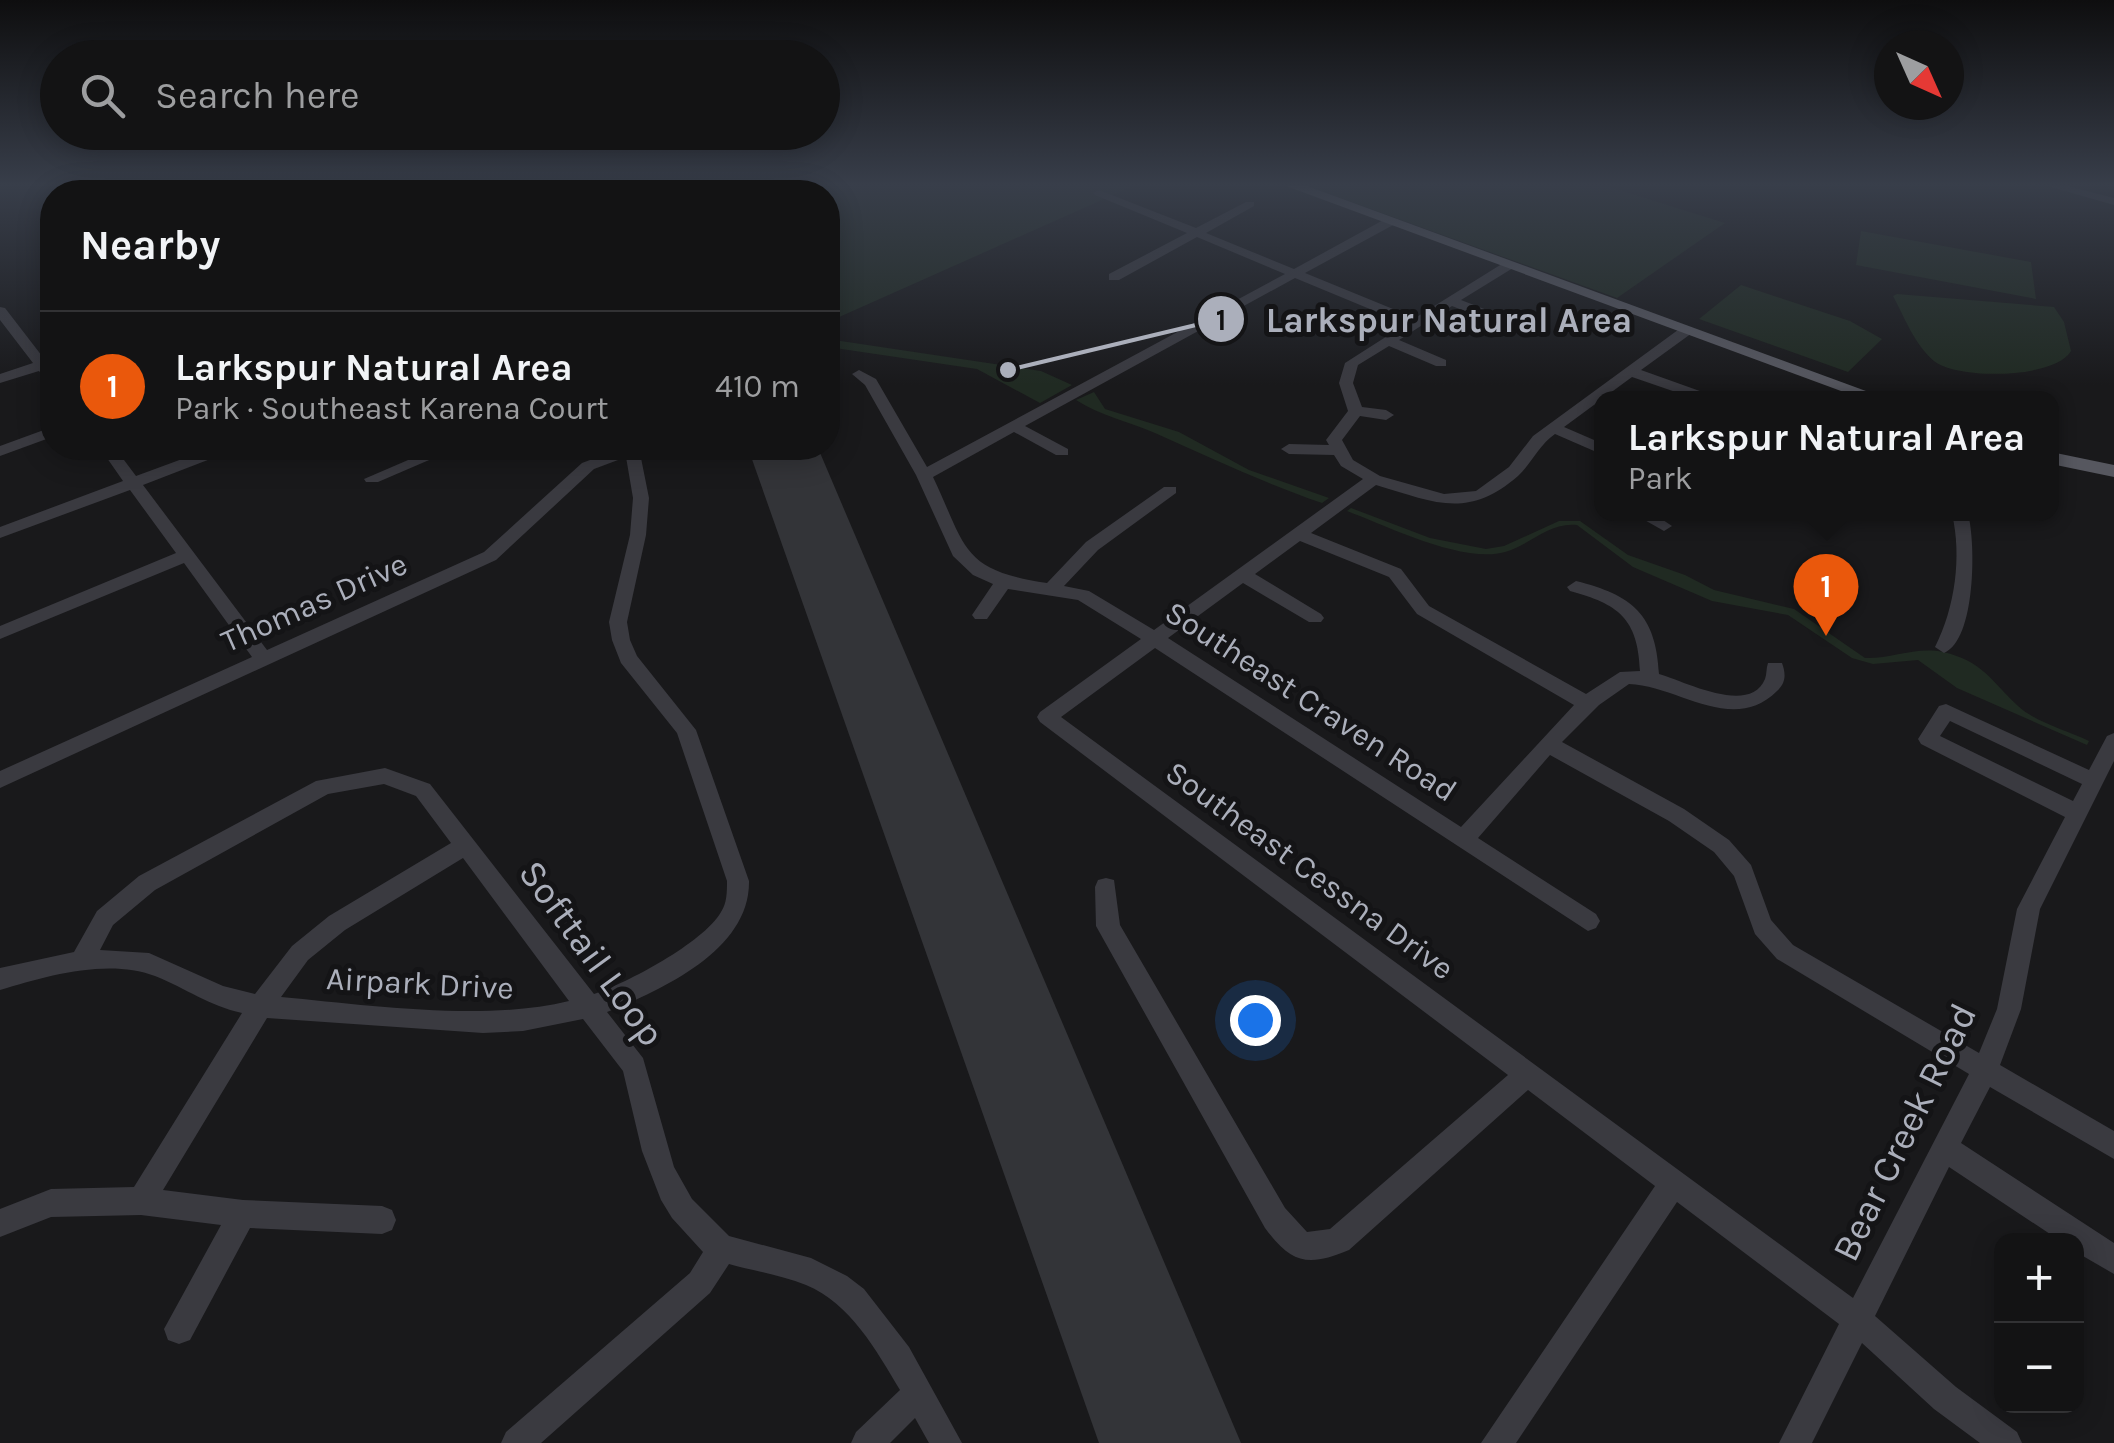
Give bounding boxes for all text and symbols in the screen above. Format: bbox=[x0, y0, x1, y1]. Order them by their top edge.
north arrow bbox=[1874, 30, 1964, 120]
search box bbox=[40, 40, 840, 150]
icon: search bbox=[75, 68, 130, 123]
text: Search here bbox=[155, 73, 359, 118]
text: Nearby bbox=[80, 220, 220, 270]
callout: Larkspur Natural Area bbox=[1196, 287, 1652, 352]
text: Larkspur Natural Area bbox=[1266, 300, 1632, 341]
text: 1 bbox=[1216, 302, 1226, 338]
text: Larkspur Natural Area bbox=[175, 345, 573, 390]
text: 1 bbox=[107, 368, 118, 405]
text: 410 m bbox=[715, 368, 800, 405]
text: Park · Southeast Karena Court bbox=[175, 390, 609, 427]
popup bbox=[1594, 391, 2059, 521]
text: Larkspur Natural Area bbox=[1628, 415, 2025, 460]
text: Park bbox=[1628, 460, 1693, 497]
street label: Thomas Drive bbox=[216, 545, 413, 660]
pin: 1 bbox=[1794, 554, 1858, 636]
street label: Southeast Craven Road bbox=[1158, 593, 1463, 810]
street label: Southeast Cessna Drive bbox=[1158, 753, 1461, 987]
street label: Softtail Loop bbox=[509, 852, 674, 1055]
street label: Airpark Drive bbox=[325, 960, 515, 1007]
your location bbox=[1230, 995, 1281, 1046]
street label: Bear Creek Road bbox=[1823, 996, 1986, 1268]
map controls bbox=[1994, 1233, 2084, 1413]
button: + bbox=[1994, 1233, 2084, 1323]
button: − bbox=[1994, 1323, 2084, 1413]

